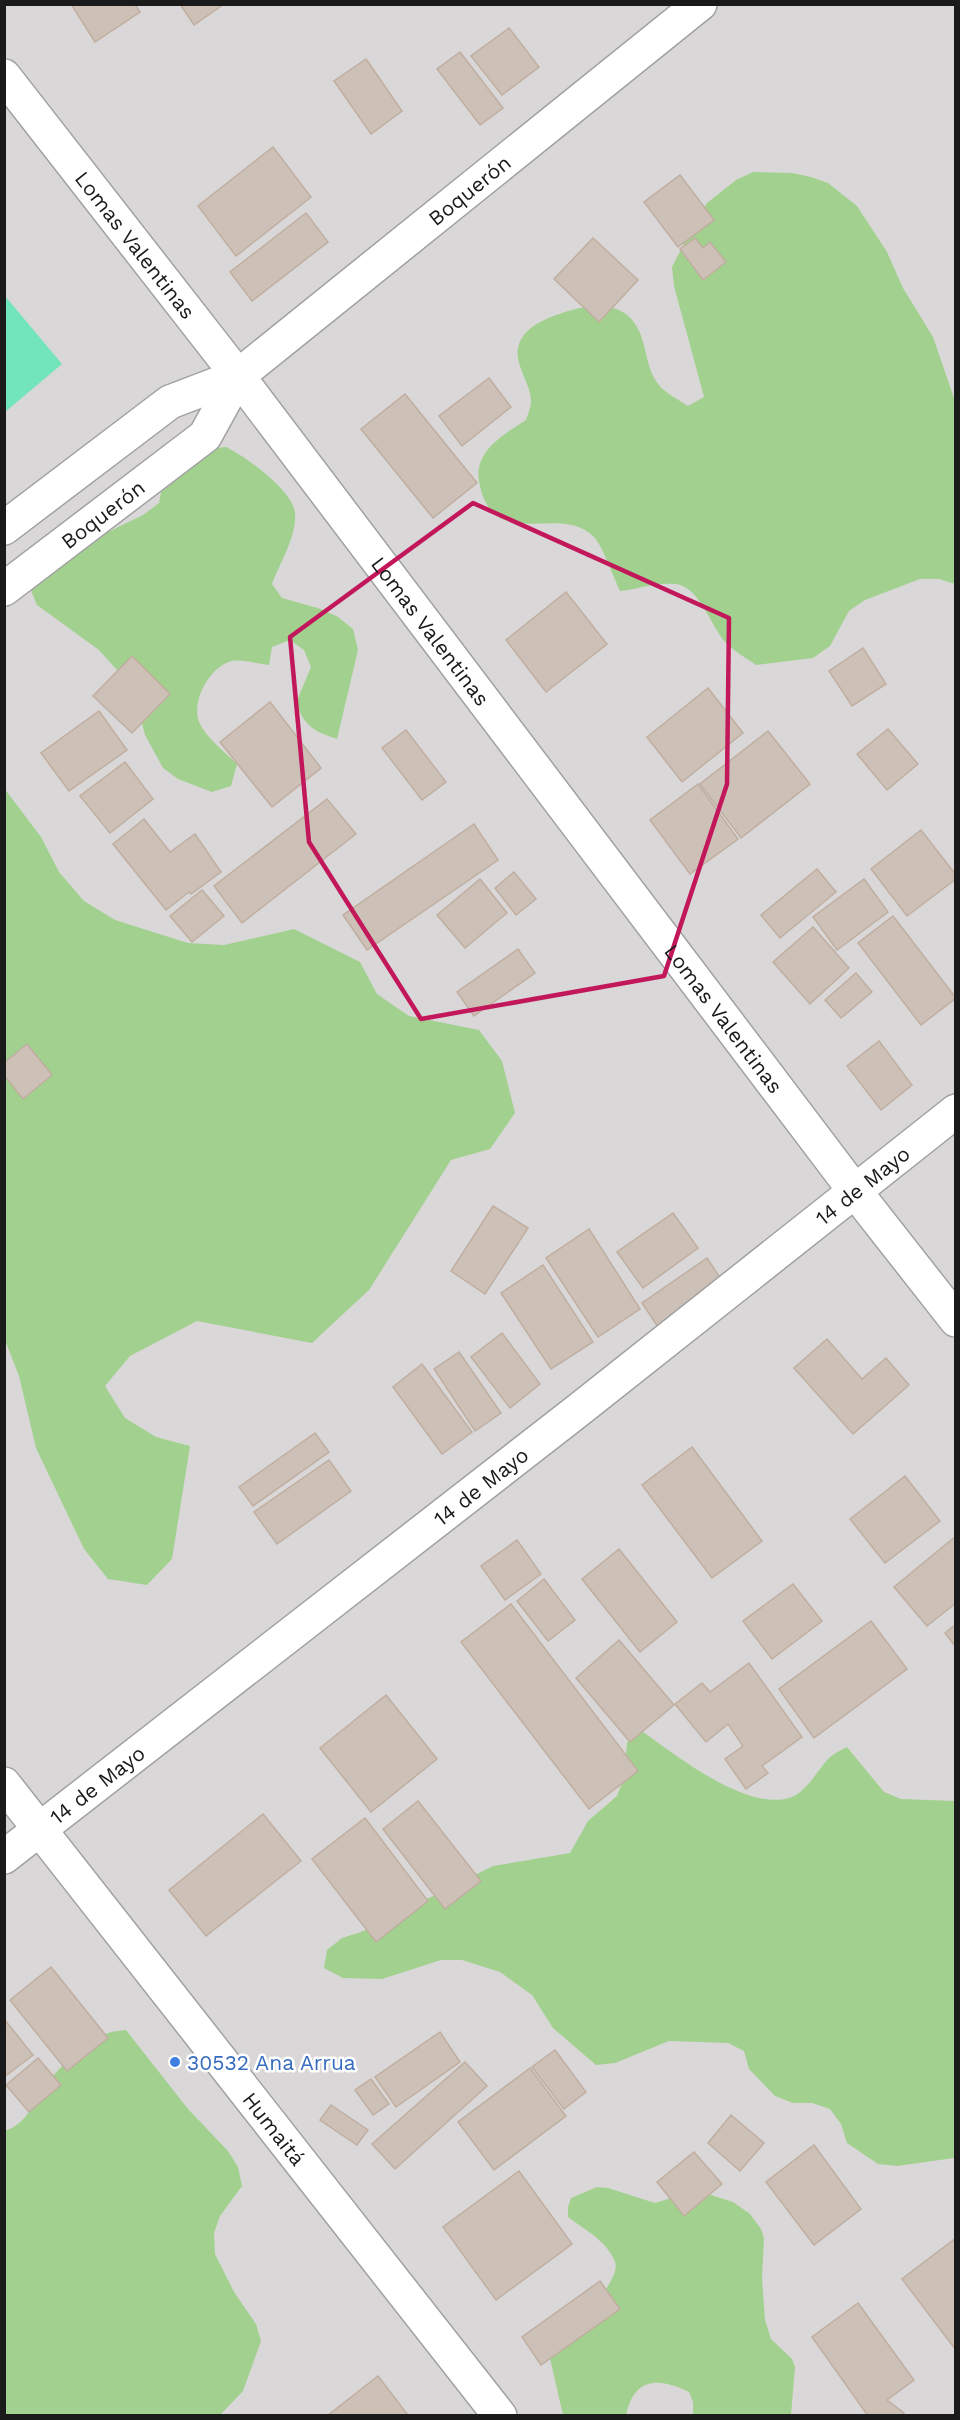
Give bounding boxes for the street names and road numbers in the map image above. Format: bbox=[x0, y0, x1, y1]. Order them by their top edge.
street label: Boquerón bbox=[423, 149, 515, 230]
street label: Lomas Valentinas bbox=[70, 166, 201, 324]
street label: Boquerón bbox=[56, 474, 149, 554]
street label: Lomas Valentinas bbox=[366, 551, 495, 710]
street label: Lomas Valentinas bbox=[660, 939, 788, 1098]
street label: 14 de Mayo bbox=[810, 1140, 914, 1230]
street label: 14 de Mayo bbox=[428, 1441, 533, 1531]
street label: 14 de Mayo bbox=[45, 1740, 149, 1829]
street label: Humaitá bbox=[238, 2087, 311, 2170]

